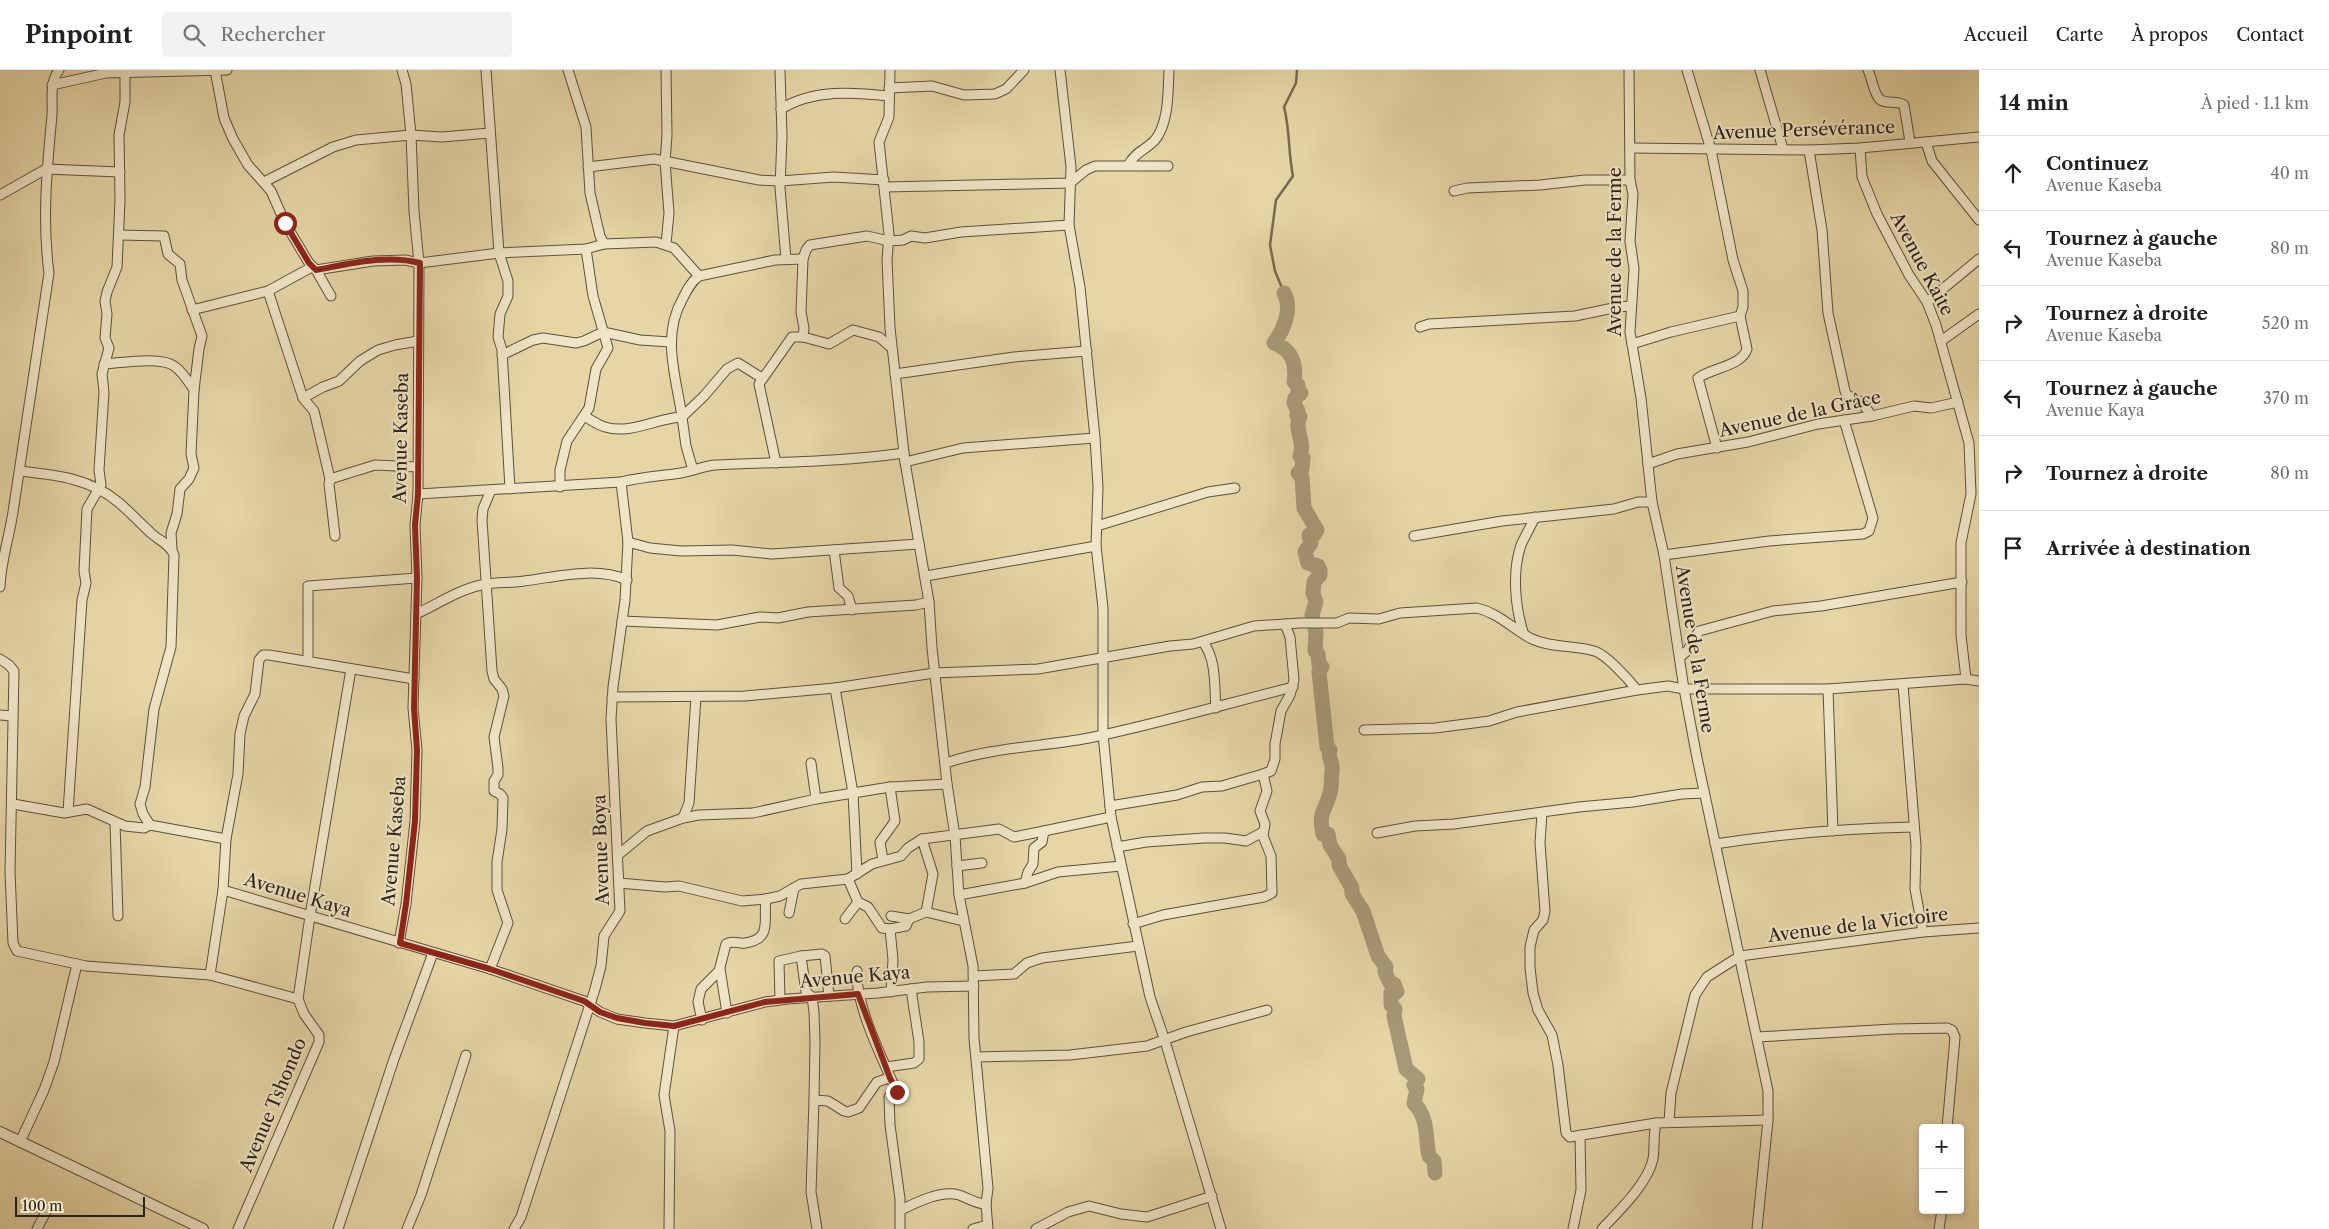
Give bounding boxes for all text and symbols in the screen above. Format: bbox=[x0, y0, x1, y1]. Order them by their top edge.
search box bbox=[162, 12, 512, 57]
text: Pinpoint bbox=[25, 20, 132, 49]
icon: search bbox=[180, 21, 208, 49]
text: Rechercher bbox=[220, 23, 326, 46]
text: Accueil bbox=[1964, 24, 2028, 46]
text: Carte bbox=[2056, 24, 2103, 46]
text: À propos bbox=[2131, 24, 2208, 46]
text: Contact bbox=[2236, 24, 2304, 46]
text: 14 min bbox=[1999, 90, 2069, 115]
text: À pied · 1.1 km bbox=[2201, 93, 2309, 113]
street label: Avenue Persévérance bbox=[1711, 116, 1896, 144]
text: Continuez bbox=[2046, 152, 2148, 175]
icon: ahead bbox=[1999, 159, 2027, 187]
text: 40 m bbox=[2270, 163, 2309, 183]
street label: Avenue de la Ferme bbox=[1604, 167, 1626, 338]
text: Avenue Kaseba bbox=[2046, 175, 2162, 195]
street label: Avenue Kaite bbox=[1885, 208, 1959, 320]
route start bbox=[274, 212, 297, 235]
text: Tournez à gauche bbox=[2046, 227, 2218, 250]
icon: left bbox=[1999, 234, 2027, 262]
text: 80 m bbox=[2270, 238, 2309, 258]
text: Avenue Kaseba bbox=[2046, 250, 2162, 270]
text: Tournez à droite bbox=[2046, 302, 2208, 325]
icon: right bbox=[1999, 309, 2027, 337]
text: 520 m bbox=[2262, 313, 2309, 333]
text: Avenue Kaseba bbox=[2046, 325, 2162, 345]
street label: Avenue Kaseba bbox=[389, 372, 413, 504]
text: Tournez à gauche bbox=[2046, 377, 2218, 400]
icon: left bbox=[1999, 384, 2027, 412]
street label: Avenue de la Grâce bbox=[1716, 386, 1883, 442]
text: 370 m bbox=[2263, 388, 2309, 408]
text: Avenue Kaya bbox=[2046, 400, 2145, 420]
icon: right bbox=[1999, 459, 2027, 487]
text: Tournez à droite bbox=[2046, 462, 2208, 485]
text: 80 m bbox=[2270, 463, 2309, 483]
icon: arrive bbox=[1999, 534, 2027, 562]
text: Arrivée à destination bbox=[2046, 537, 2251, 560]
street label: Avenue de la Ferme bbox=[1671, 563, 1719, 734]
street label: Avenue Kaseba bbox=[377, 775, 411, 908]
street label: Avenue Boya bbox=[588, 794, 614, 907]
street label: Avenue Kaya bbox=[241, 868, 355, 922]
street label: Avenue de la Victoire bbox=[1766, 903, 1949, 947]
street label: Avenue Kaya bbox=[798, 961, 912, 993]
street label: Avenue Tshondo bbox=[234, 1034, 311, 1176]
route end bbox=[886, 1081, 909, 1104]
map controls bbox=[1919, 1124, 1964, 1214]
button: + bbox=[1919, 1124, 1964, 1169]
button: − bbox=[1919, 1169, 1964, 1214]
scale bar bbox=[15, 1194, 145, 1217]
text: 100 m bbox=[22, 1197, 62, 1215]

